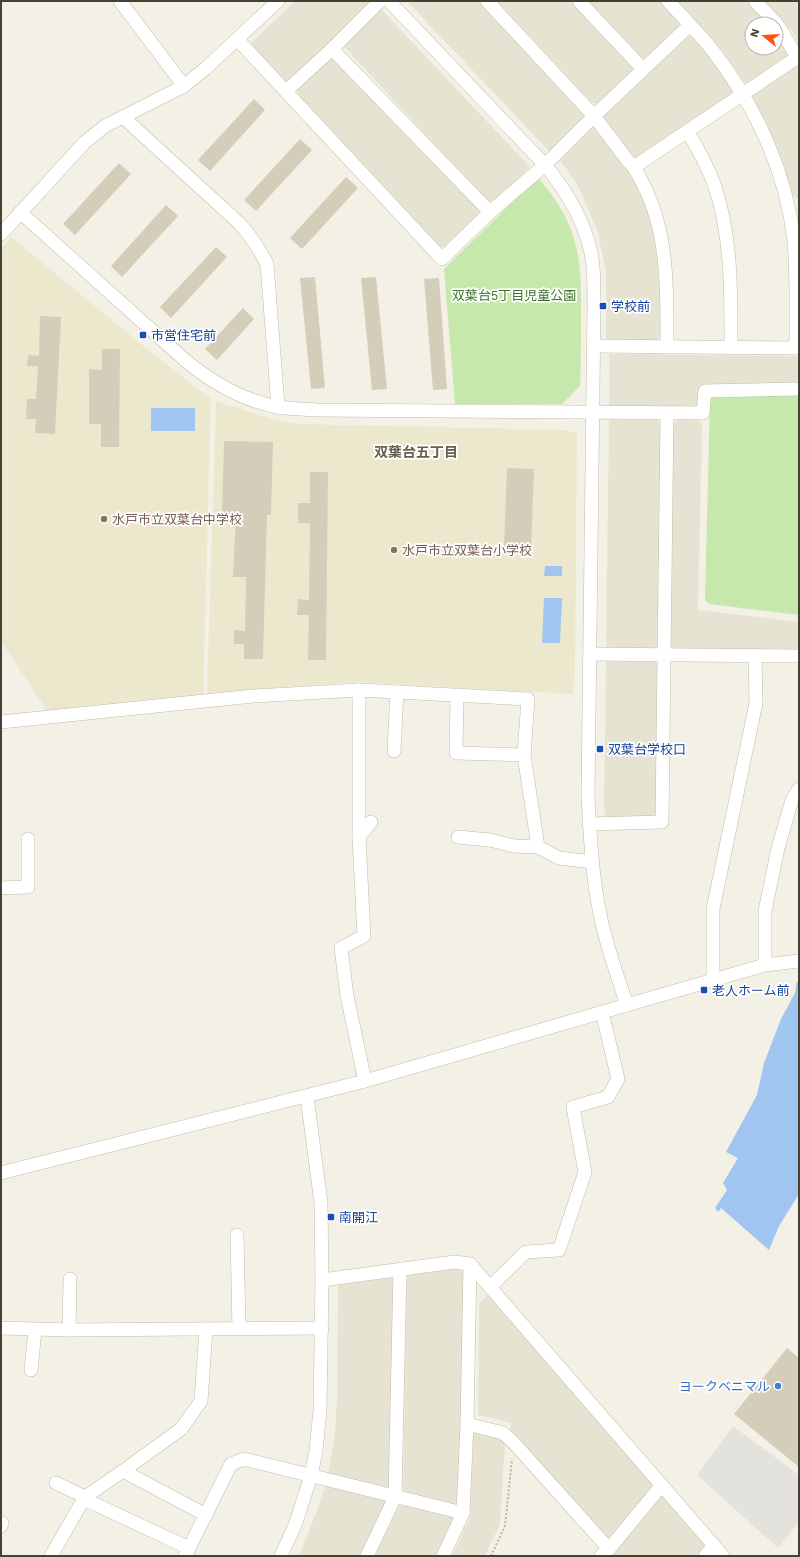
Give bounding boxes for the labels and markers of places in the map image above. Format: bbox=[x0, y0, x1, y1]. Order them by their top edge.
place label: 学校前 bbox=[611, 299, 650, 314]
marker: 学校前 bbox=[598, 301, 608, 311]
place label: 市営住宅前 bbox=[151, 328, 216, 343]
marker: 市営住宅前 bbox=[138, 330, 148, 340]
place label: 水戸市立双葉台中学校 bbox=[112, 512, 242, 527]
marker: 水戸市立双葉台中学校 bbox=[99, 514, 109, 524]
place label: 水戸市立双葉台小学校 bbox=[402, 543, 532, 558]
marker: 水戸市立双葉台小学校 bbox=[389, 545, 399, 555]
place label: 双葉台学校口 bbox=[608, 742, 686, 757]
marker: 双葉台学校口 bbox=[595, 744, 605, 754]
place label: 老人ホーム前 bbox=[712, 983, 790, 998]
marker: 老人ホーム前 bbox=[699, 985, 709, 995]
place label: 南開江 bbox=[339, 1210, 378, 1225]
marker: 南開江 bbox=[326, 1212, 336, 1222]
place label: ヨークベニマル bbox=[679, 1379, 770, 1394]
marker: ヨークベニマル bbox=[773, 1381, 783, 1391]

